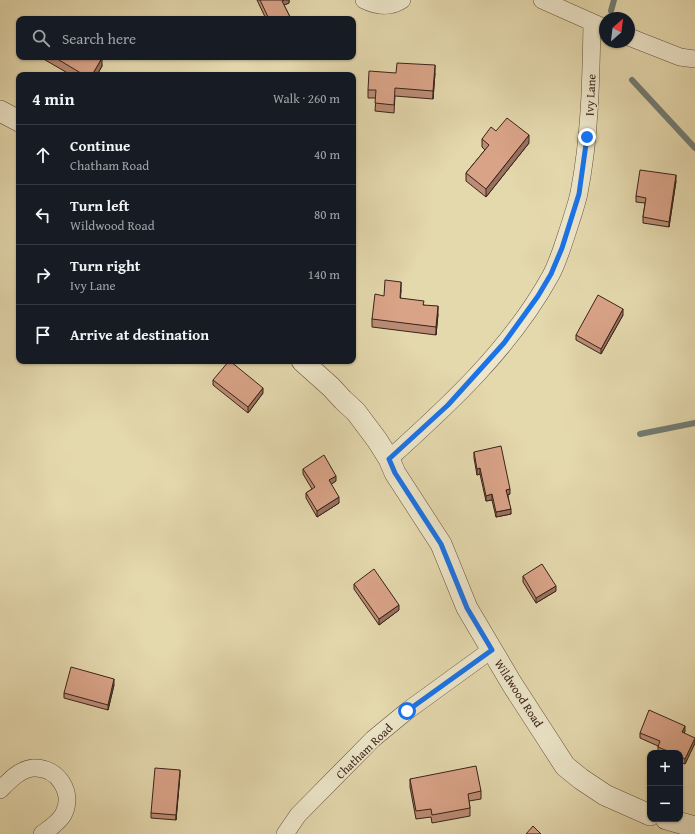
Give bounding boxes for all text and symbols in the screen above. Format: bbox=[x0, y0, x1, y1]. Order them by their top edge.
north arrow bbox=[599, 12, 635, 48]
search box bbox=[16, 16, 356, 60]
icon: search bbox=[30, 27, 52, 49]
text: Search here bbox=[62, 28, 136, 49]
street label: Ivy Lane bbox=[580, 73, 600, 117]
text: 4 min bbox=[32, 86, 74, 111]
text: Walk · 260 m bbox=[273, 89, 340, 108]
route end bbox=[578, 128, 596, 146]
text: Continue bbox=[70, 135, 131, 156]
icon: ahead bbox=[32, 144, 54, 166]
text: 40 m bbox=[314, 145, 340, 164]
text: Chatham Road bbox=[70, 156, 149, 175]
text: Turn left bbox=[70, 195, 129, 216]
icon: left bbox=[32, 204, 54, 226]
text: 80 m bbox=[314, 205, 340, 224]
text: Wildwood Road bbox=[70, 216, 155, 235]
text: Turn right bbox=[70, 255, 141, 276]
icon: right bbox=[32, 264, 54, 286]
text: 140 m bbox=[308, 265, 340, 284]
text: Ivy Lane bbox=[70, 276, 116, 295]
icon: arrive bbox=[32, 324, 54, 346]
text: Arrive at destination bbox=[70, 324, 209, 345]
street label: Wildwood Road bbox=[491, 656, 548, 731]
route start bbox=[398, 702, 416, 720]
street label: Chatham Road bbox=[332, 719, 397, 783]
map controls bbox=[647, 750, 683, 822]
button: + bbox=[647, 750, 683, 786]
button: − bbox=[647, 786, 683, 822]

